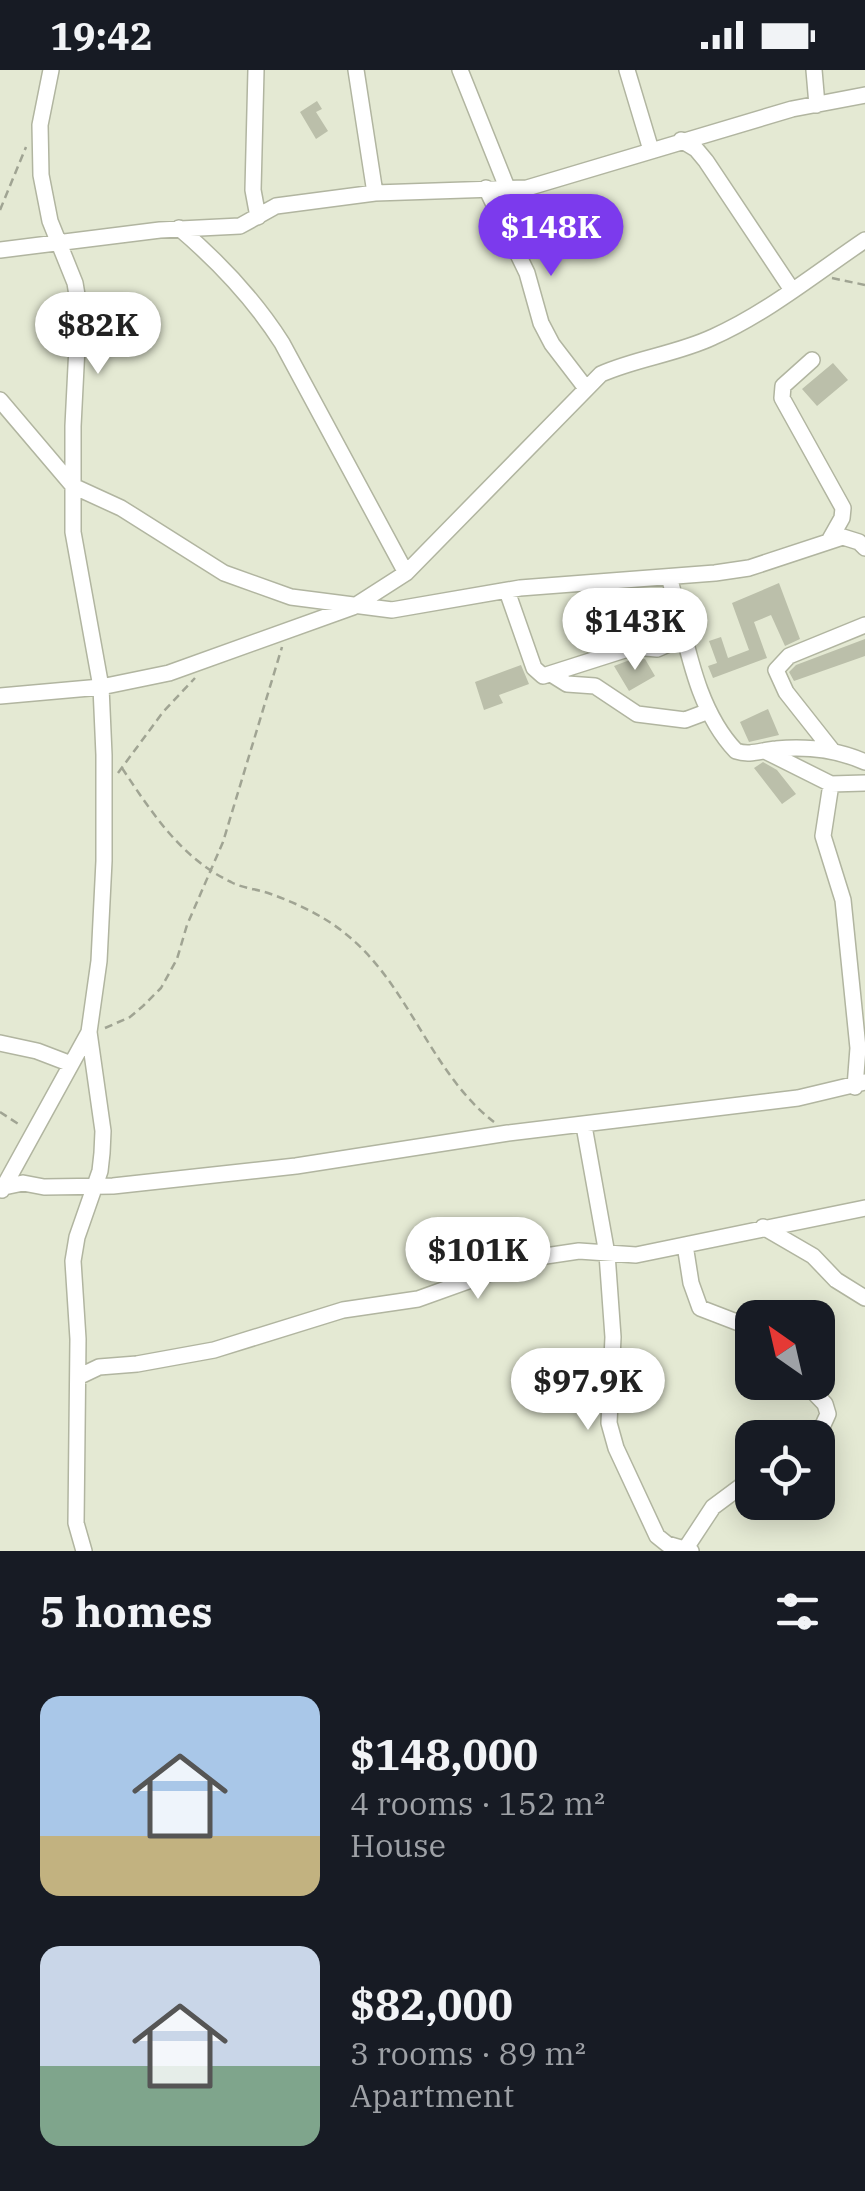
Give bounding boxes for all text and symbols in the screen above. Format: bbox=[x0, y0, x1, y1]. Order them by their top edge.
text: 19:42 bbox=[50, 11, 153, 60]
pin: $148K bbox=[481, 194, 621, 279]
text: $148K bbox=[500, 205, 602, 247]
pin: $82K bbox=[39, 292, 157, 377]
text: $82K bbox=[57, 303, 139, 345]
pin: $143K bbox=[565, 588, 705, 673]
text: $143K bbox=[584, 599, 686, 641]
pin: $101K bbox=[408, 1217, 548, 1302]
text: $101K bbox=[427, 1228, 529, 1270]
north arrow bbox=[735, 1300, 835, 1400]
map controls bbox=[735, 1300, 835, 1520]
pin: $97.9K bbox=[507, 1348, 669, 1433]
text: $97.9K bbox=[533, 1359, 643, 1401]
button: locate bbox=[735, 1420, 835, 1520]
text: 5 homes bbox=[40, 1584, 213, 1639]
icon: filters bbox=[770, 1584, 825, 1639]
text: $148,000 bbox=[350, 1727, 538, 1782]
icon: home bbox=[120, 1736, 240, 1856]
text: 4 rooms · 152 m² bbox=[350, 1782, 605, 1824]
text: House bbox=[350, 1824, 446, 1866]
text: $82,000 bbox=[350, 1977, 513, 2032]
icon: home bbox=[120, 1986, 240, 2106]
text: 3 rooms · 89 m² bbox=[350, 2032, 586, 2074]
text: Apartment bbox=[350, 2074, 514, 2116]

